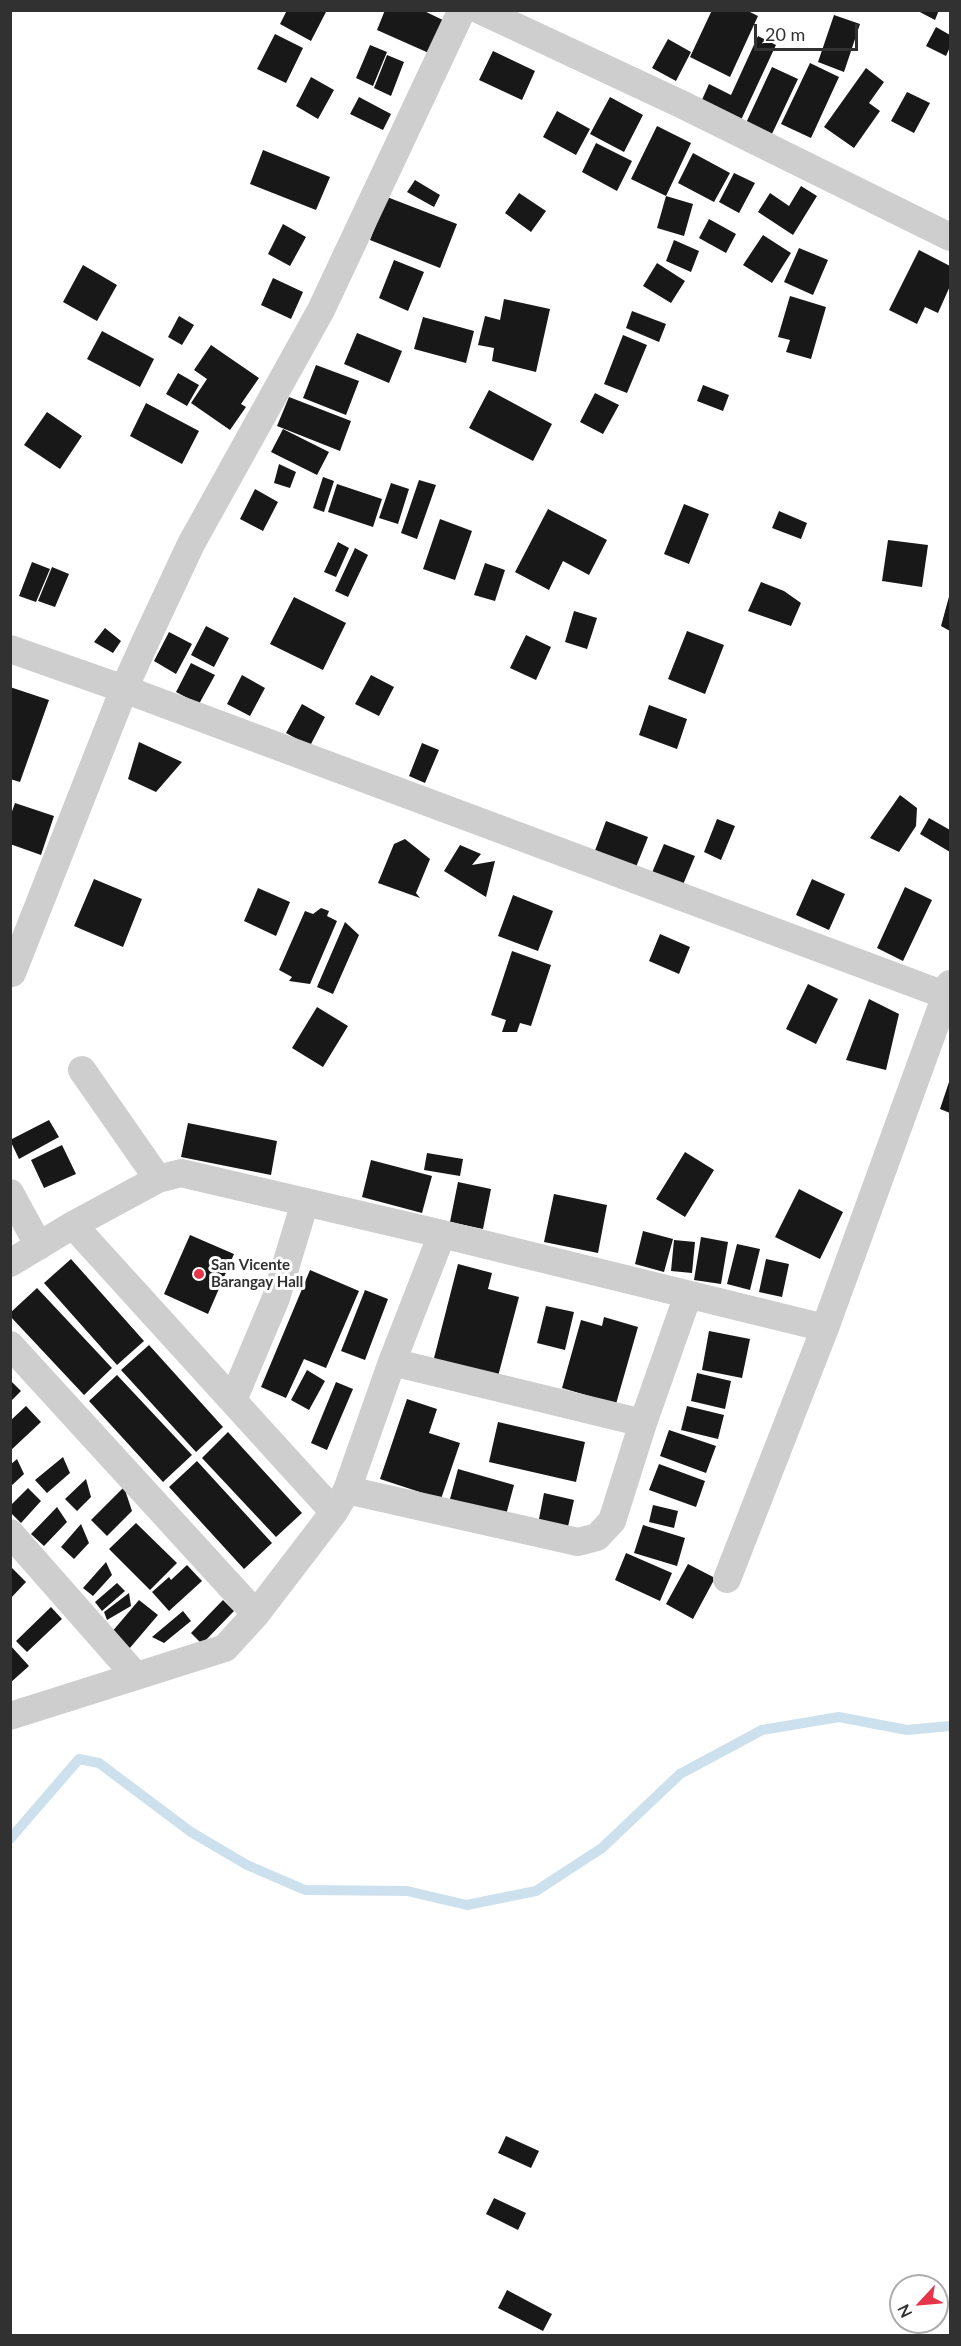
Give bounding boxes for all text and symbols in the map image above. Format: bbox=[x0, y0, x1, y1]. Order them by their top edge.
scale bar bbox=[757, 12, 860, 50]
text: 20 m bbox=[765, 23, 805, 45]
place label: San Vicente Barangay Hall bbox=[211, 1256, 303, 1291]
marker: San Vicente Barangay Hall bbox=[192, 1267, 206, 1281]
north arrow bbox=[889, 2274, 949, 2334]
text: N bbox=[893, 2302, 915, 2321]

